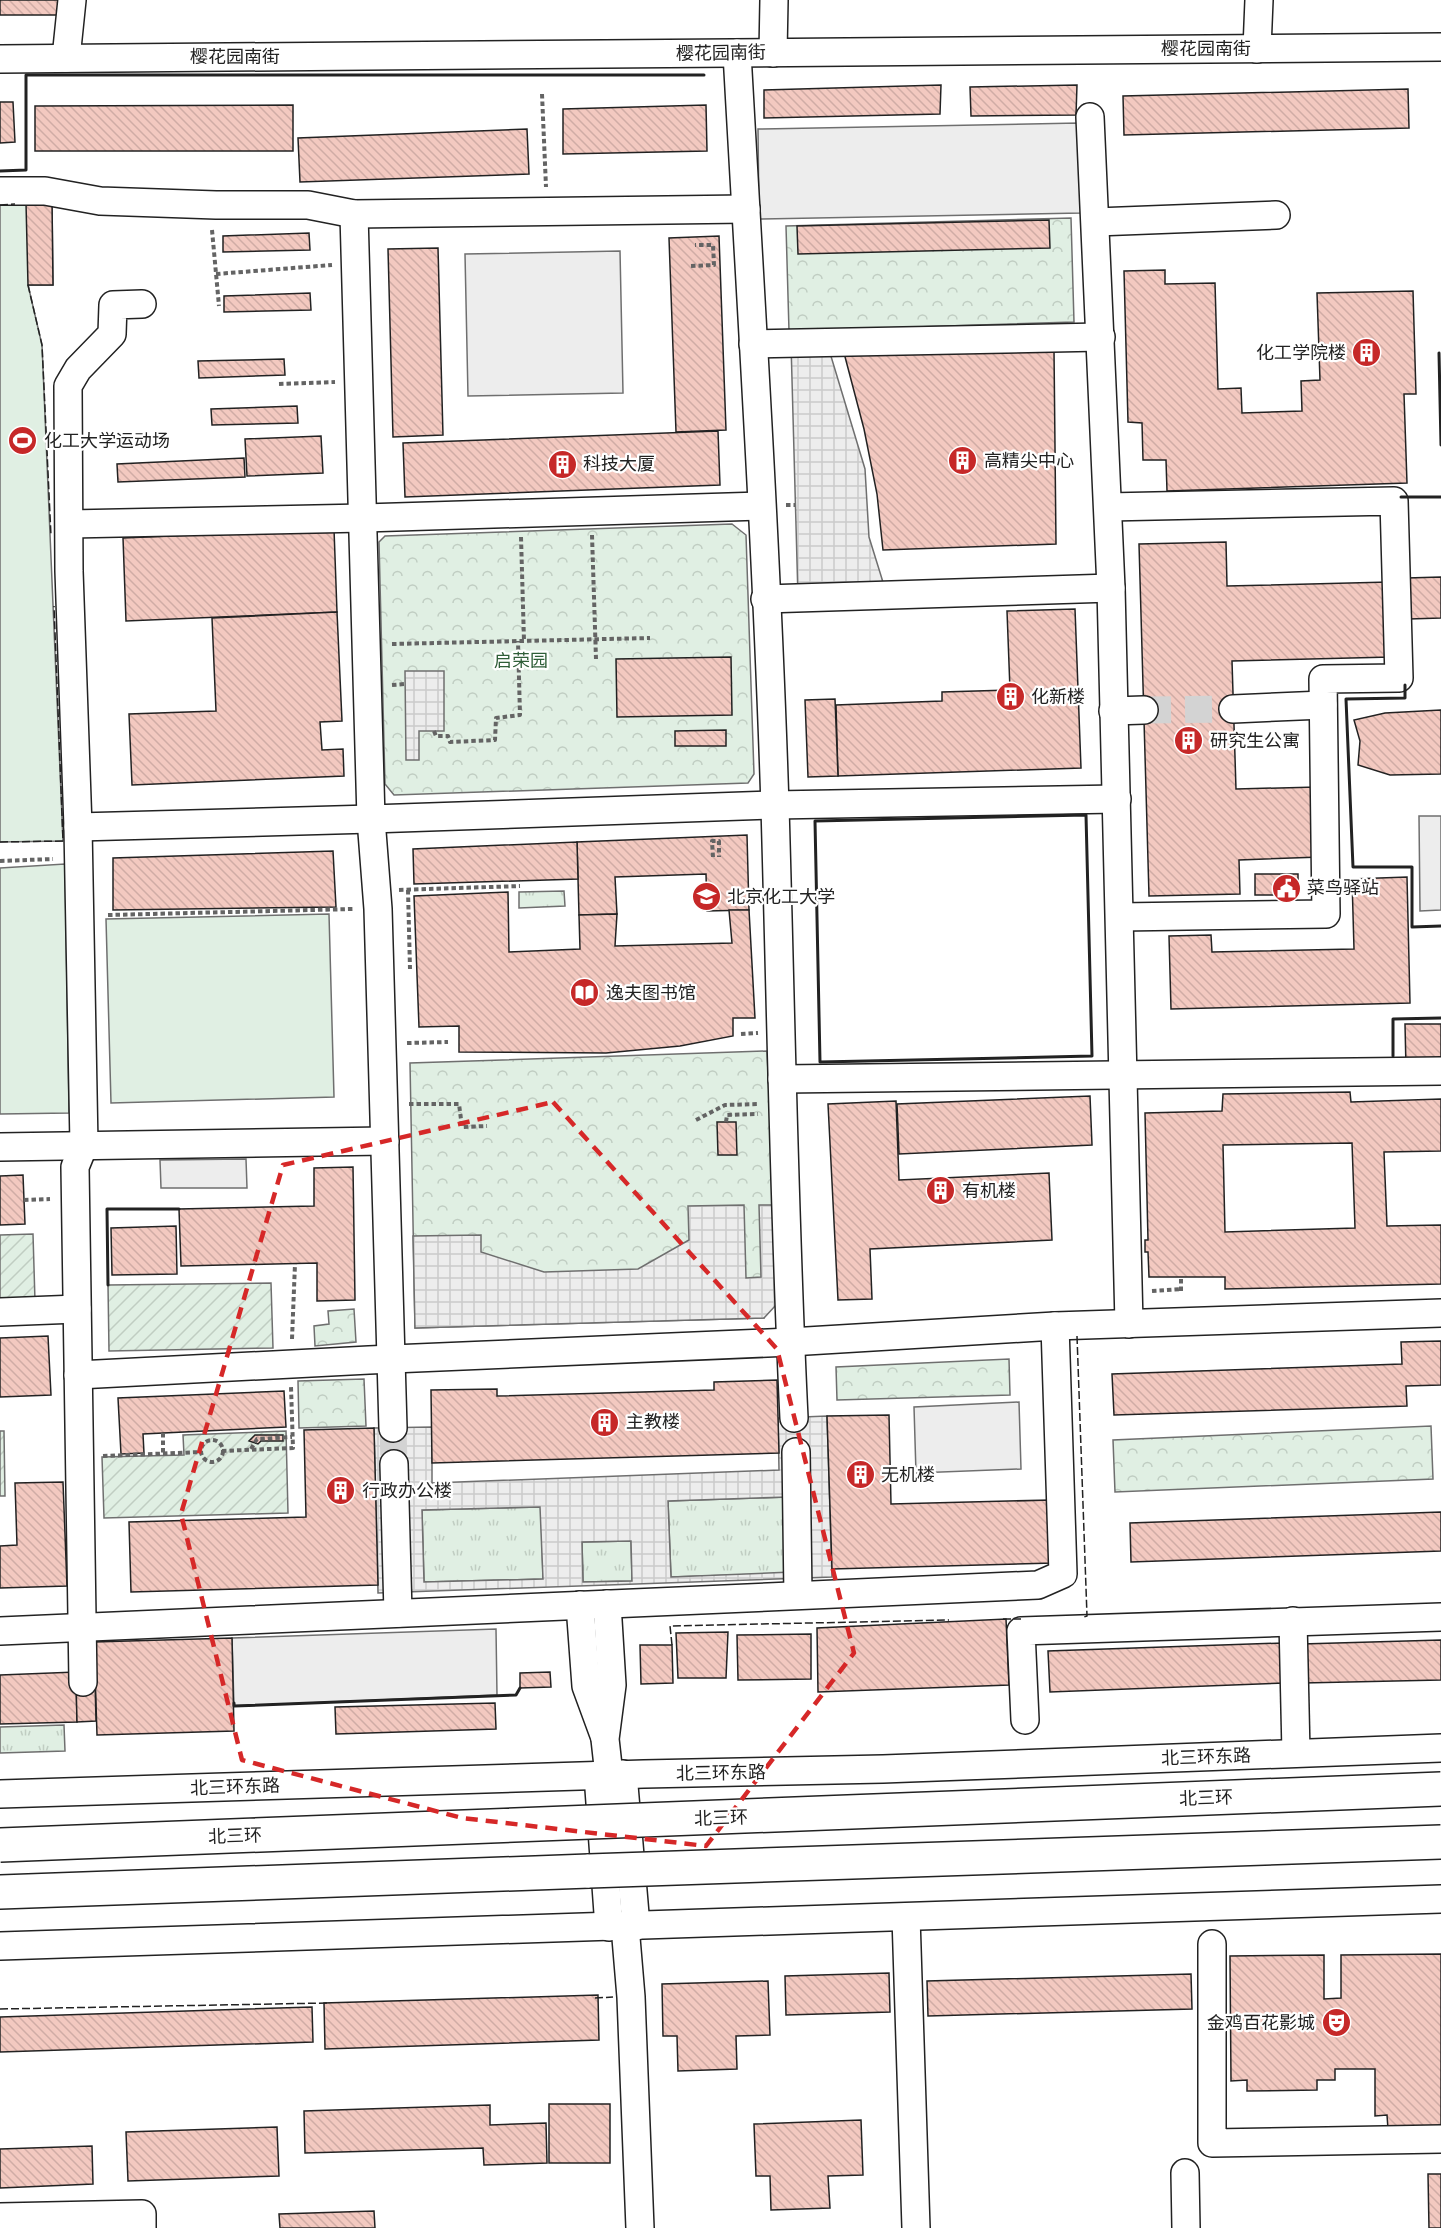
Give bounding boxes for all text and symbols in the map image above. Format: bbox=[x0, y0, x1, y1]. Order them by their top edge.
street label: 樱花园南街 bbox=[1161, 38, 1251, 60]
street label: 樱花园南街 bbox=[676, 41, 766, 65]
street label: 樱花园南街 bbox=[190, 46, 280, 68]
building icon: 化工学院楼 bbox=[1351, 337, 1383, 369]
place label: 化工学院楼 bbox=[1256, 342, 1346, 364]
sports icon: 化工大学运动场 bbox=[7, 425, 39, 457]
place label: 化工大学运动场 bbox=[44, 430, 170, 452]
building icon: 高精尖中心 bbox=[947, 445, 979, 477]
building icon: 科技大厦 bbox=[546, 448, 578, 480]
place label: 高精尖中心 bbox=[984, 450, 1074, 472]
place label: 科技大厦 bbox=[583, 453, 655, 475]
park label: 启荣园 bbox=[494, 650, 548, 672]
building icon: 化新楼 bbox=[994, 681, 1026, 713]
place label: 化新楼 bbox=[1031, 686, 1085, 708]
building icon: 研究生公寓 bbox=[1173, 725, 1205, 757]
place label: 研究生公寓 bbox=[1210, 730, 1300, 752]
public building icon: 菜鸟驿站 bbox=[1270, 872, 1302, 904]
place label: 菜鸟驿站 bbox=[1307, 877, 1379, 899]
school or university icon: 北京化工大学 bbox=[690, 881, 722, 913]
place label: 北京化工大学 bbox=[727, 886, 835, 908]
library icon: 逸夫图书馆 bbox=[569, 977, 601, 1009]
place label: 逸夫图书馆 bbox=[606, 982, 696, 1004]
building icon: 有机楼 bbox=[925, 1175, 957, 1207]
place label: 有机楼 bbox=[962, 1180, 1016, 1202]
building icon: 主教楼 bbox=[589, 1406, 621, 1438]
place label: 主教楼 bbox=[626, 1411, 680, 1433]
building icon: 无机楼 bbox=[844, 1459, 876, 1491]
place label: 无机楼 bbox=[881, 1464, 935, 1486]
building icon: 行政办公楼 bbox=[325, 1475, 357, 1507]
place label: 行政办公楼 bbox=[362, 1480, 452, 1502]
street label: 北三环东路 bbox=[1161, 1744, 1251, 1770]
street label: 北三环东路 bbox=[676, 1761, 766, 1785]
street label: 北三环东路 bbox=[190, 1774, 280, 1800]
street label: 北三环 bbox=[1179, 1786, 1233, 1810]
street label: 北三环 bbox=[694, 1806, 748, 1830]
street label: 北三环 bbox=[208, 1824, 262, 1848]
theatre icon: 金鸡百花影城 bbox=[1320, 2007, 1352, 2039]
place label: 金鸡百花影城 bbox=[1207, 2012, 1315, 2034]

